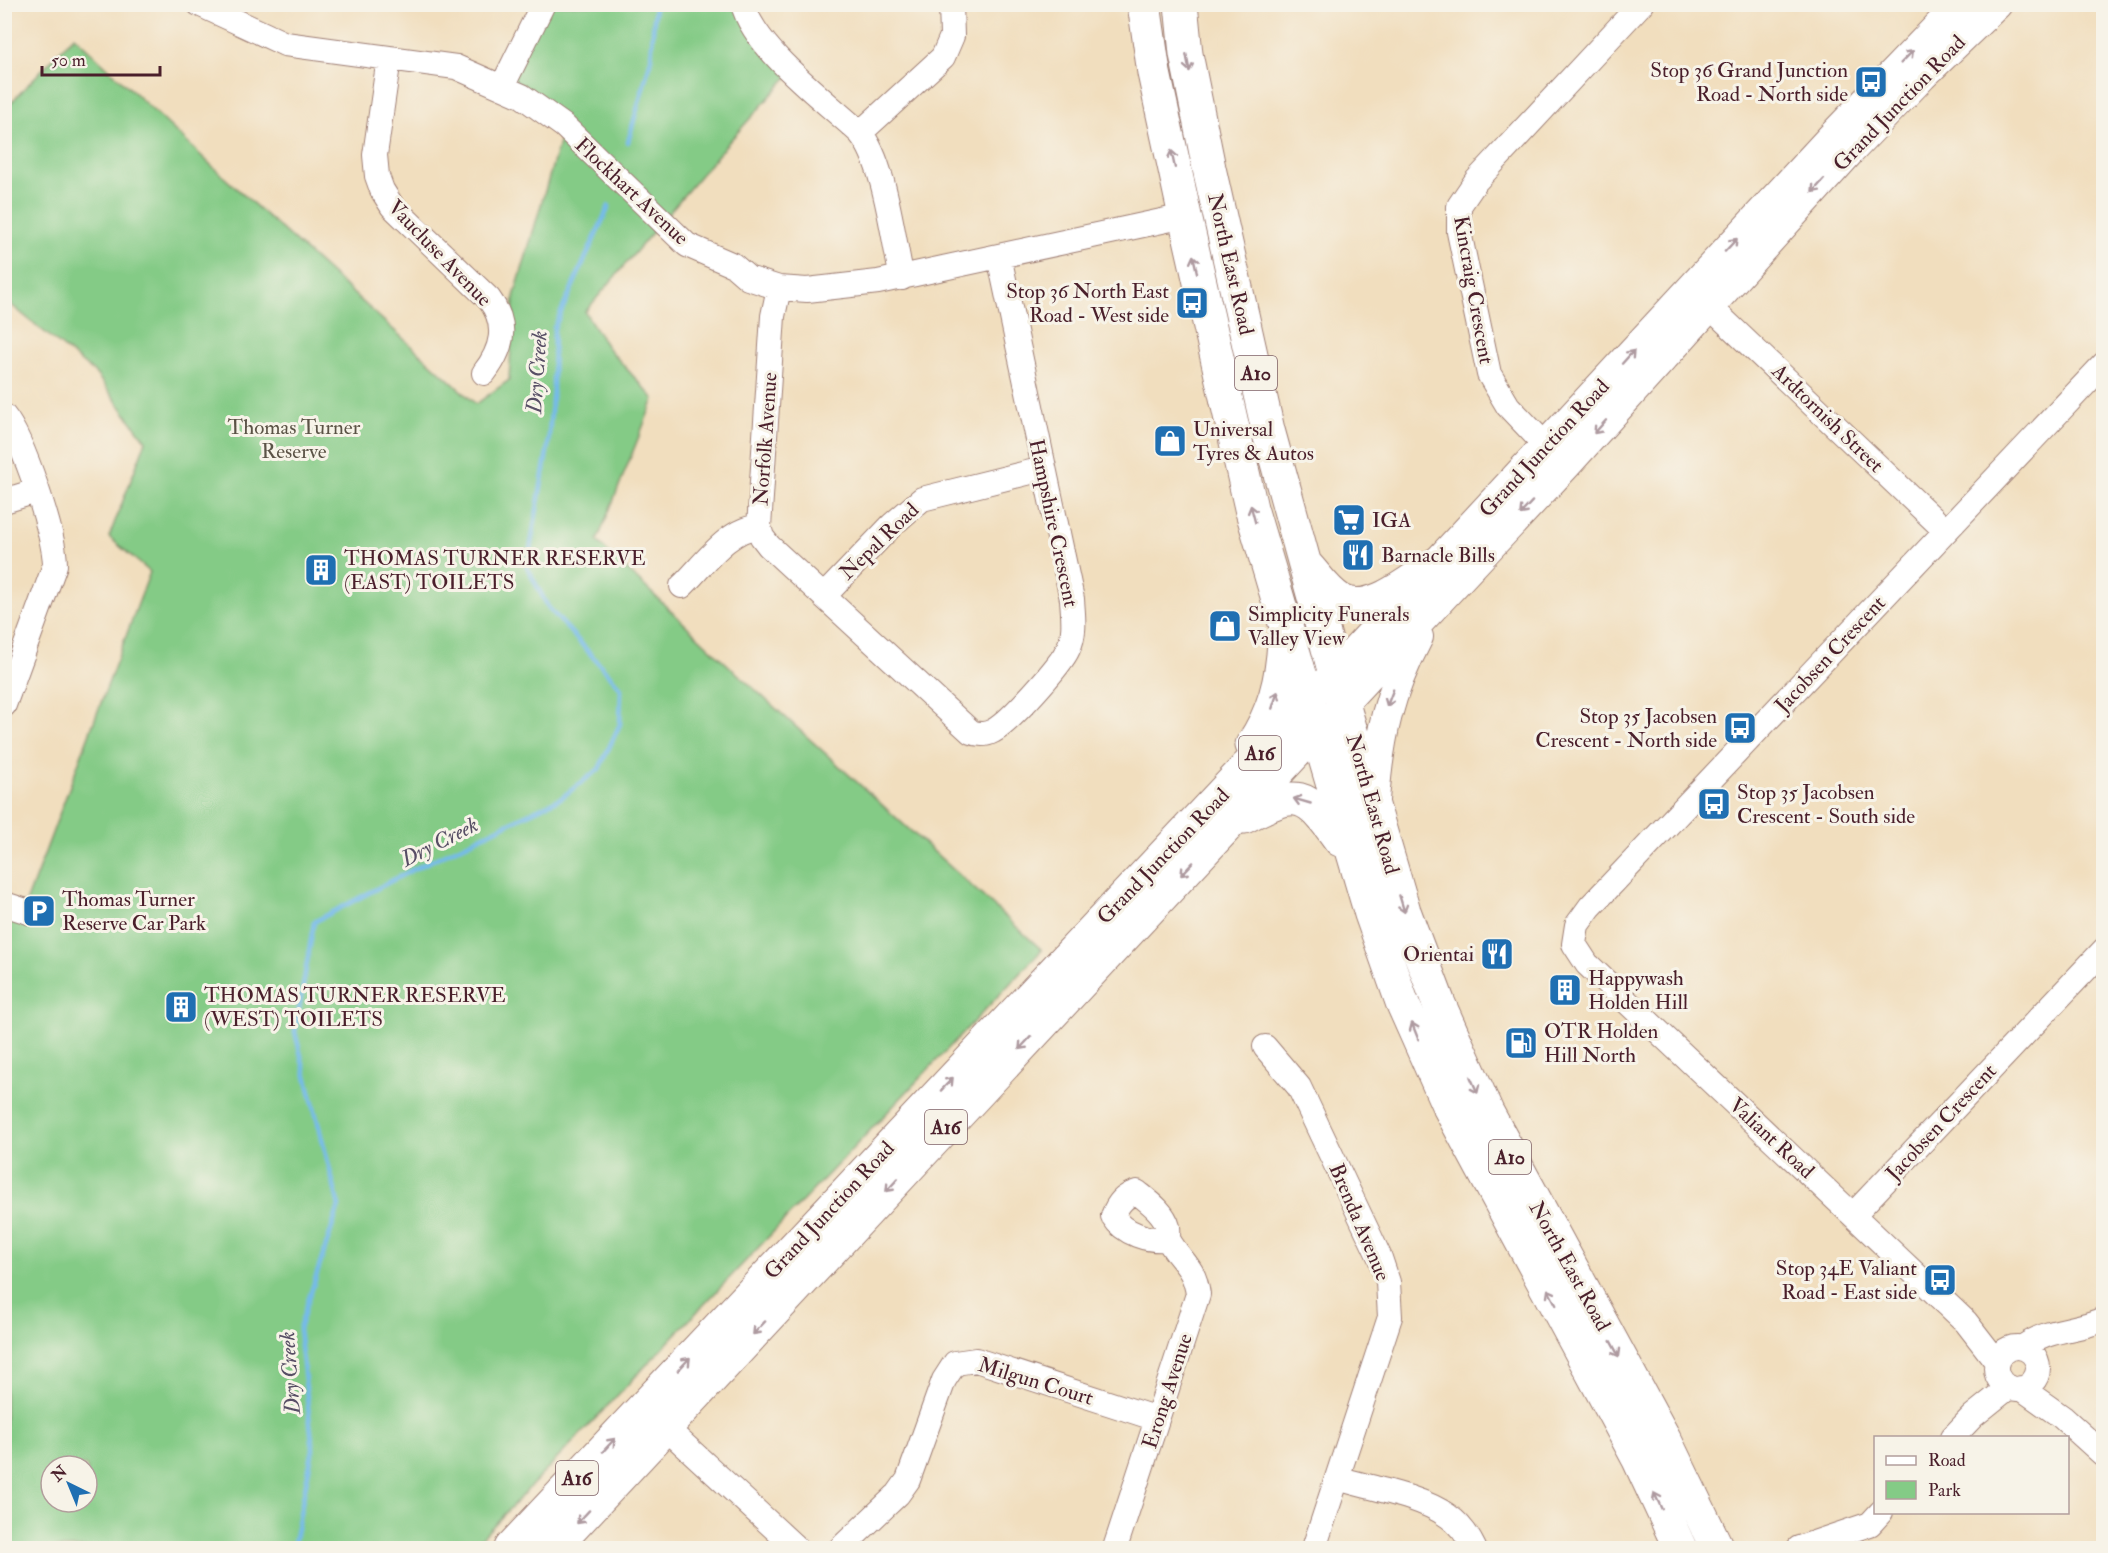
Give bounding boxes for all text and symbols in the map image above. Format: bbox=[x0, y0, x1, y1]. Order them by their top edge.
street label: Grand Junction Road bbox=[1827, 29, 1972, 177]
scale bar bbox=[42, 39, 160, 77]
text: 50 m bbox=[51, 49, 86, 72]
one-way arrow bbox=[1900, 49, 1914, 64]
one-way arrow bbox=[1183, 52, 1194, 72]
place label: Stop 36 Grand Junction Road - North side bbox=[1650, 57, 1848, 108]
bus stop icon: Stop 36 Grand Junction Road - North side bbox=[1853, 64, 1889, 100]
street label: Flockhart Avenue bbox=[569, 132, 695, 251]
one-way arrow bbox=[1166, 150, 1178, 169]
one-way arrow bbox=[1811, 178, 1825, 193]
street label: North East Road bbox=[1201, 191, 1260, 338]
street label: Vaucluse Avenue bbox=[382, 194, 498, 313]
street label: Kincraig Crescent bbox=[1447, 214, 1500, 366]
one-way arrow bbox=[1723, 238, 1737, 253]
one-way arrow bbox=[1189, 254, 1200, 274]
place label: Stop 36 North East Road - West side bbox=[1006, 278, 1169, 329]
bus stop icon: Stop 36 North East Road - West side bbox=[1174, 285, 1210, 321]
water label: Dry Creek bbox=[520, 330, 554, 415]
one-way arrow bbox=[1621, 349, 1635, 364]
road number: A10 bbox=[1235, 356, 1277, 390]
street label: Ardtornish Street bbox=[1765, 357, 1890, 479]
street label: Norfolk Avenue bbox=[747, 371, 784, 507]
street label: Grand Junction Road bbox=[1473, 373, 1616, 523]
park label: Thomas Turner Reserve bbox=[228, 414, 361, 465]
place label: Universal Tyres & Autos bbox=[1193, 416, 1314, 467]
one-way arrow bbox=[1593, 419, 1607, 434]
shop icon: Universal Tyres & Autos bbox=[1152, 423, 1188, 459]
street label: Hampshire Crescent bbox=[1023, 437, 1085, 610]
street label: Nepal Road bbox=[834, 496, 925, 586]
one-way arrow bbox=[1519, 500, 1533, 515]
supermarket icon: IGA bbox=[1331, 502, 1367, 538]
one-way arrow bbox=[1247, 505, 1258, 524]
place label: IGA bbox=[1372, 507, 1411, 534]
restaurant icon: Barnacle Bills bbox=[1340, 537, 1376, 573]
place label: Barnacle Bills bbox=[1381, 542, 1495, 569]
place label: THOMAS TURNER RESERVE (EAST) TOILETS bbox=[344, 545, 646, 596]
building icon: THOMAS TURNER RESERVE (EAST) TOILETS bbox=[303, 552, 339, 588]
street label: Jacobsen Crescent bbox=[1769, 590, 1892, 719]
place label: Simplicity Funerals Valley View bbox=[1248, 601, 1409, 652]
shop icon: Simplicity Funerals Valley View bbox=[1207, 608, 1243, 644]
one-way arrow bbox=[1384, 688, 1395, 707]
one-way arrow bbox=[1270, 691, 1281, 710]
place label: Stop 35 Jacobsen Crescent - North side bbox=[1535, 703, 1717, 754]
bus stop icon: Stop 35 Jacobsen Crescent - North side bbox=[1722, 710, 1758, 746]
street label: North East Road bbox=[1340, 731, 1406, 878]
road number: A16 bbox=[1239, 736, 1281, 770]
place label: Stop 35 Jacobsen Crescent - South side bbox=[1737, 779, 1915, 830]
street label: Grand Junction Road bbox=[1091, 782, 1236, 930]
bus stop icon: Stop 35 Jacobsen Crescent - South side bbox=[1696, 786, 1732, 822]
one-way arrow bbox=[1293, 795, 1312, 807]
water label: Dry Creek bbox=[395, 811, 483, 874]
one-way arrow bbox=[1180, 861, 1194, 876]
place label: Thomas Turner Reserve Car Park bbox=[62, 886, 206, 937]
parking icon: Thomas Turner Reserve Car Park bbox=[21, 893, 57, 929]
one-way arrow bbox=[1397, 894, 1408, 913]
restaurant icon: Orientai bbox=[1479, 936, 1515, 972]
place label: Orientai bbox=[1403, 941, 1474, 968]
place label: Happywash Holden Hill bbox=[1588, 965, 1689, 1016]
building icon: Happywash Holden Hill bbox=[1547, 972, 1583, 1008]
place label: THOMAS TURNER RESERVE (WEST) TOILETS bbox=[204, 982, 506, 1033]
building icon: THOMAS TURNER RESERVE (WEST) TOILETS bbox=[163, 989, 199, 1025]
place label: OTR Holden Hill North bbox=[1544, 1018, 1658, 1069]
one-way arrow bbox=[1409, 1022, 1420, 1041]
fuel station icon: OTR Holden Hill North bbox=[1503, 1025, 1539, 1061]
one-way arrow bbox=[1018, 1035, 1032, 1050]
street label: Jacobsen Crescent bbox=[1880, 1058, 2003, 1187]
one-way arrow bbox=[1469, 1075, 1481, 1093]
one-way arrow bbox=[939, 1077, 954, 1092]
street label: Valiant Road bbox=[1723, 1092, 1821, 1185]
road number: A16 bbox=[925, 1110, 967, 1144]
street label: Grand Junction Road bbox=[758, 1135, 901, 1285]
road number: A10 bbox=[1489, 1140, 1531, 1174]
street label: Brenda Avenue bbox=[1323, 1159, 1397, 1285]
one-way arrow bbox=[885, 1178, 899, 1193]
street label: North East Road bbox=[1523, 1196, 1617, 1337]
place label: Stop 34E Valiant Road - East side bbox=[1776, 1255, 1917, 1306]
bus stop icon: Stop 34E Valiant Road - East side bbox=[1922, 1262, 1958, 1298]
one-way arrow bbox=[1546, 1289, 1557, 1307]
one-way arrow bbox=[752, 1320, 766, 1335]
street label: Erong Avenue bbox=[1136, 1330, 1199, 1452]
water label: Dry Creek bbox=[273, 1331, 307, 1416]
one-way arrow bbox=[1610, 1340, 1621, 1358]
street label: Milgun Court bbox=[975, 1351, 1097, 1412]
one-way arrow bbox=[677, 1357, 691, 1372]
legend bbox=[1874, 1436, 2069, 1514]
one-way arrow bbox=[601, 1437, 616, 1452]
text: Road bbox=[1928, 1449, 1966, 1472]
north arrow bbox=[39, 1454, 99, 1514]
text: N bbox=[47, 1461, 72, 1487]
road number: A16 bbox=[556, 1461, 598, 1495]
text: Park bbox=[1928, 1479, 1961, 1502]
one-way arrow bbox=[1652, 1492, 1664, 1510]
one-way arrow bbox=[576, 1509, 590, 1524]

